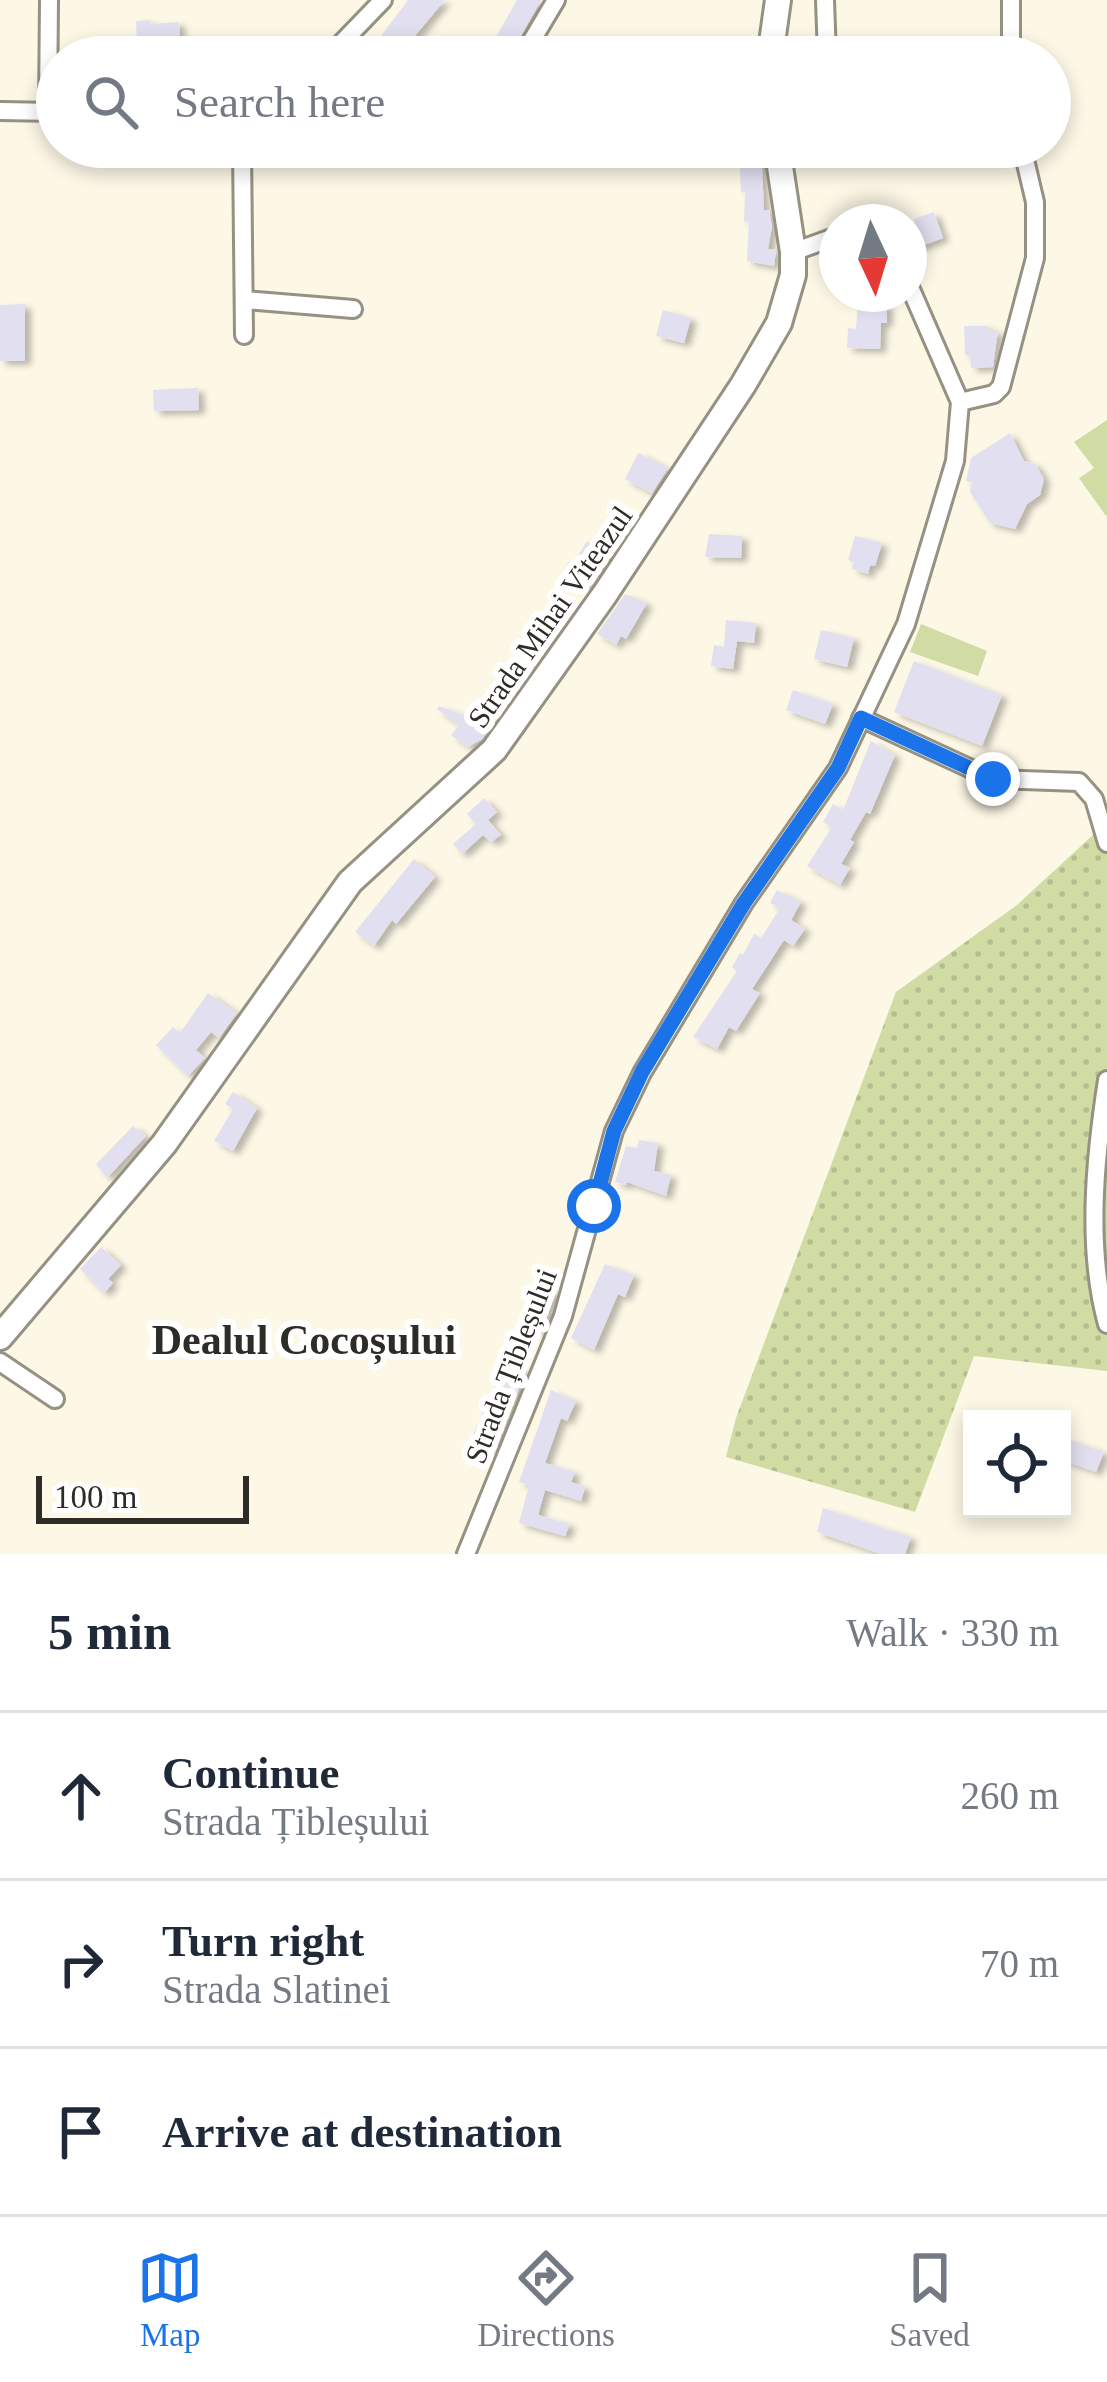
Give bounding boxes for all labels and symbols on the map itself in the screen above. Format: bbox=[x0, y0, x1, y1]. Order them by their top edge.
north arrow bbox=[819, 204, 927, 312]
street label: Strada Mihai Viteazul bbox=[461, 500, 638, 734]
route end bbox=[966, 752, 1020, 806]
route start bbox=[567, 1179, 621, 1233]
street label: Strada Țibleșului bbox=[458, 1264, 564, 1468]
district label: Dealul Cocoșului bbox=[152, 1317, 457, 1365]
scale bar bbox=[36, 1470, 249, 1523]

